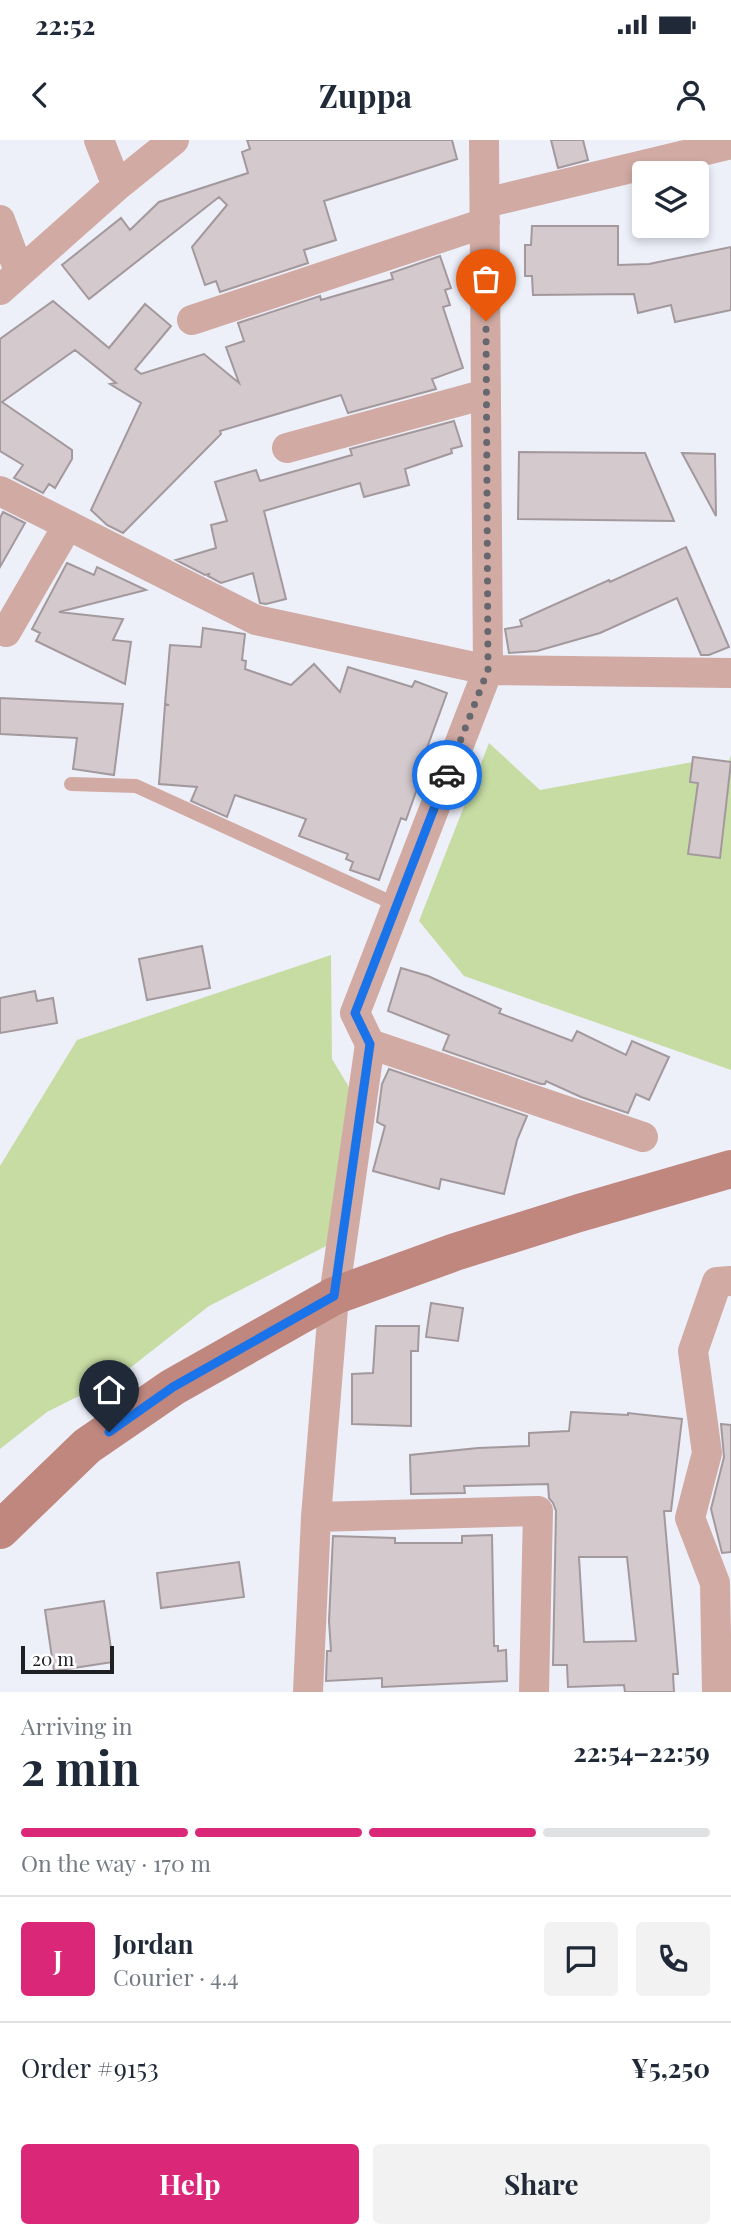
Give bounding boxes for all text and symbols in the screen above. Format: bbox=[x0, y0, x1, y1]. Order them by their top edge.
text: 22:52 bbox=[35, 7, 95, 42]
text: Zuppa bbox=[319, 73, 412, 116]
icon: back bbox=[21, 76, 59, 114]
icon: person bbox=[672, 76, 710, 114]
map controls bbox=[632, 161, 709, 238]
button: layers bbox=[632, 161, 709, 238]
pin bbox=[456, 249, 516, 321]
icon: bag bbox=[467, 260, 505, 298]
courier bbox=[412, 740, 482, 810]
icon: car bbox=[428, 756, 466, 794]
pin bbox=[79, 1360, 139, 1432]
icon: home bbox=[90, 1371, 128, 1409]
scale bar bbox=[21, 1643, 114, 1675]
text: 20 m bbox=[32, 1645, 74, 1671]
text: Arriving in bbox=[21, 1710, 133, 1741]
text: 22:54–22:59 bbox=[573, 1734, 710, 1769]
text: 2 min bbox=[21, 1736, 140, 1798]
text: On the way · 170 m bbox=[21, 1847, 211, 1878]
button: chat bbox=[544, 1922, 618, 1996]
button: phone bbox=[636, 1922, 710, 1996]
text: Jordan bbox=[113, 1926, 193, 1961]
text: J bbox=[53, 1942, 63, 1977]
text: Courier · 4.4 bbox=[113, 1961, 239, 1992]
text: Order #9153 bbox=[21, 2050, 159, 2085]
text: ¥5,250 bbox=[631, 2050, 710, 2085]
button: Help bbox=[21, 2144, 359, 2224]
button: Share bbox=[373, 2144, 710, 2224]

